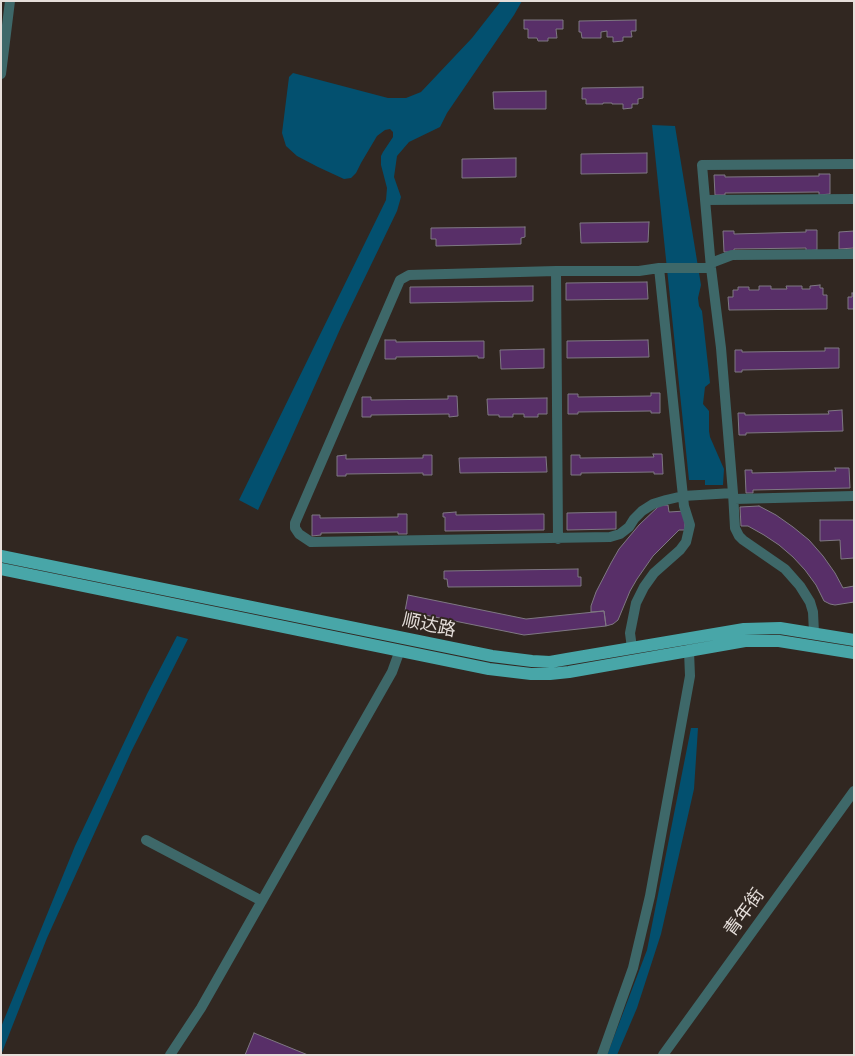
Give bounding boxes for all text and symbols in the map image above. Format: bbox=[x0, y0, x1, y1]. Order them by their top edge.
street label: 顺达路 bbox=[400, 610, 458, 642]
street label: 青年街 bbox=[720, 885, 770, 941]

